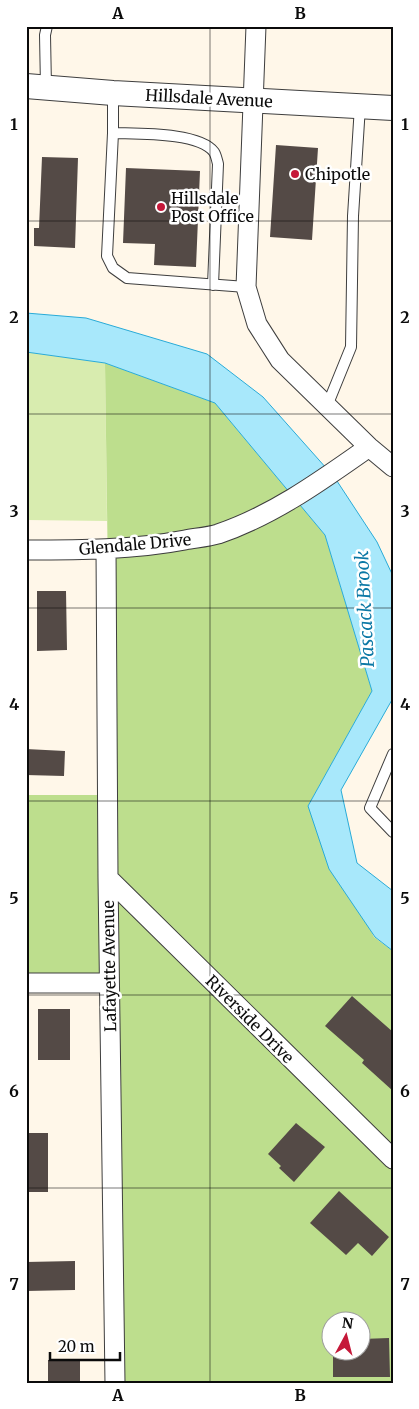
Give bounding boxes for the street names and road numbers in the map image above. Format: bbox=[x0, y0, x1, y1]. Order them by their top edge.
street label: Hillsdale Avenue bbox=[145, 85, 273, 111]
street label: Glendale Drive bbox=[78, 529, 192, 559]
street label: Lafayette Avenue bbox=[98, 900, 120, 1032]
street label: Riverside Drive bbox=[202, 971, 298, 1067]

